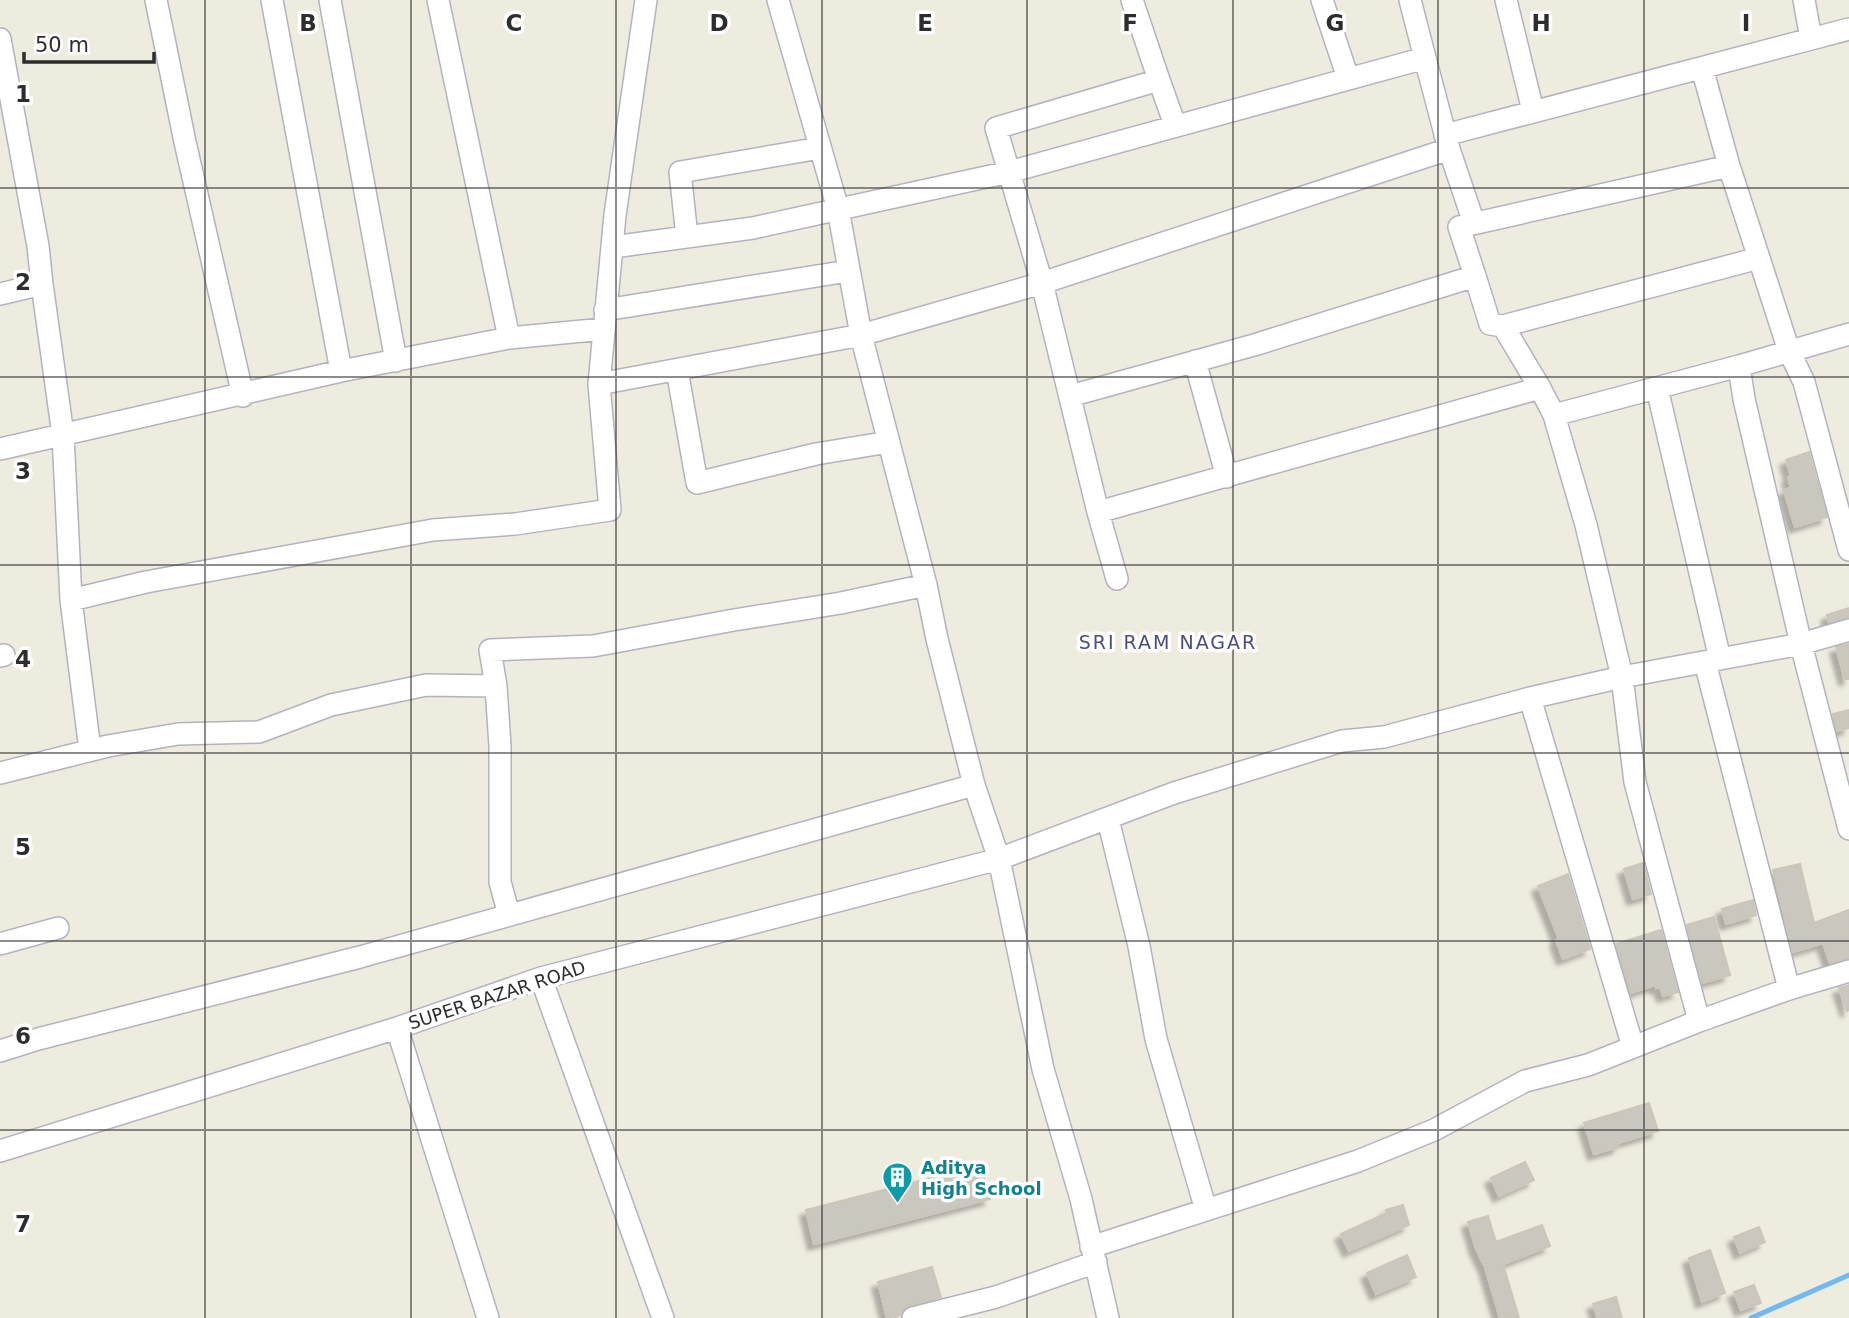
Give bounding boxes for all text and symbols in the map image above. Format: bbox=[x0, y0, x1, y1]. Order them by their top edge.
text: B bbox=[299, 10, 317, 36]
text: C bbox=[506, 10, 522, 36]
text: D bbox=[709, 10, 729, 36]
text: E bbox=[917, 10, 933, 36]
text: F bbox=[1122, 10, 1138, 36]
text: G bbox=[1326, 10, 1344, 36]
text: H bbox=[1531, 10, 1551, 36]
text: I bbox=[1742, 10, 1750, 36]
scale bar bbox=[24, 21, 154, 65]
text: 50 m bbox=[35, 33, 89, 57]
text: 1 bbox=[15, 81, 31, 107]
text: 2 bbox=[15, 269, 31, 295]
text: 3 bbox=[15, 458, 31, 484]
district label: SRI RAM NAGAR bbox=[1079, 631, 1257, 653]
text: 4 bbox=[15, 646, 31, 672]
text: 5 bbox=[15, 834, 31, 860]
street label: SUPER BAZAR ROAD bbox=[406, 956, 588, 1034]
text: 6 bbox=[15, 1023, 31, 1049]
place label: Aditya High School bbox=[921, 1157, 1042, 1199]
building icon: Aditya High School bbox=[881, 1160, 915, 1204]
text: 7 bbox=[15, 1211, 31, 1237]

